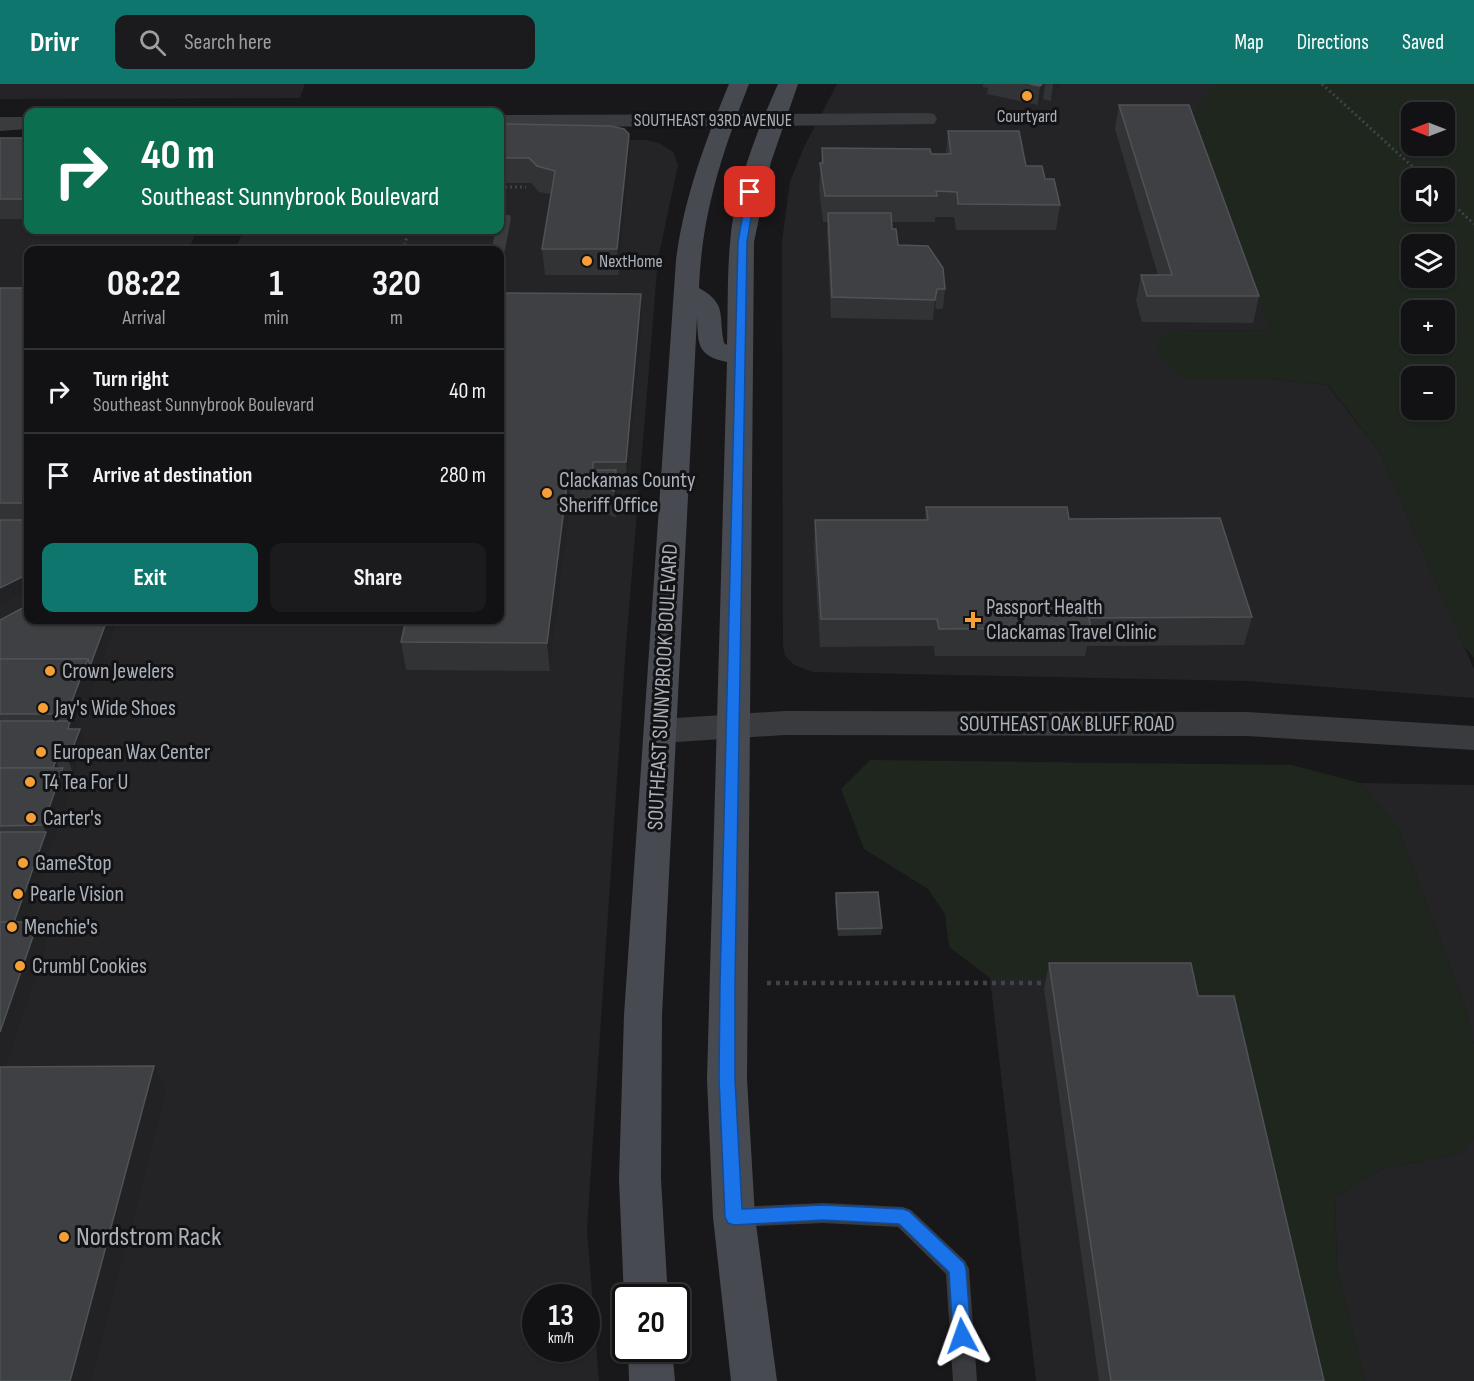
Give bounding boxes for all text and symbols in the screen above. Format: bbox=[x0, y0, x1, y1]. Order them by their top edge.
search box bbox=[115, 15, 535, 69]
text: Drivr bbox=[30, 26, 79, 59]
icon: search bbox=[136, 26, 169, 59]
text: Search here bbox=[184, 29, 272, 56]
text: Map bbox=[1234, 30, 1264, 55]
text: Directions bbox=[1297, 30, 1369, 55]
text: Saved bbox=[1402, 30, 1444, 55]
marker: Courtyard bbox=[1020, 89, 1034, 103]
north arrow bbox=[1401, 102, 1455, 156]
map controls bbox=[1401, 102, 1455, 420]
place label: Courtyard bbox=[997, 106, 1057, 127]
street label: SOUTHEAST 93RD AVENUE bbox=[634, 110, 792, 131]
text: 40 m bbox=[141, 130, 215, 181]
icon: right bbox=[42, 132, 120, 210]
pin bbox=[724, 166, 775, 217]
button: sound bbox=[1401, 168, 1455, 222]
icon: arrive bbox=[733, 175, 766, 208]
text: Southeast Sunnybrook Boulevard bbox=[141, 181, 439, 213]
button: layers bbox=[1401, 234, 1455, 288]
place label: NextHome bbox=[599, 251, 663, 272]
marker: NextHome bbox=[580, 254, 594, 268]
text: 08:22 bbox=[107, 263, 181, 306]
text: 1 bbox=[269, 263, 283, 306]
text: 320 bbox=[372, 263, 421, 306]
button: + bbox=[1401, 300, 1455, 354]
text: Arrival bbox=[122, 306, 165, 330]
text: min bbox=[264, 306, 289, 330]
text: m bbox=[390, 306, 403, 330]
text: Turn right bbox=[93, 366, 169, 393]
button: − bbox=[1401, 366, 1455, 420]
icon: right bbox=[42, 375, 75, 408]
text: 40 m bbox=[449, 378, 486, 405]
text: Southeast Sunnybrook Boulevard bbox=[93, 393, 314, 417]
icon: arrive bbox=[42, 459, 75, 492]
text: Arrive at destination bbox=[93, 462, 252, 489]
text: 280 m bbox=[440, 462, 486, 489]
place label: Clackamas County Sheriff Office bbox=[559, 467, 696, 519]
marker: Clackamas County Sheriff Office bbox=[540, 486, 554, 500]
button: Exit bbox=[42, 543, 258, 612]
button: Share bbox=[270, 543, 486, 612]
street label: SOUTHEAST SUNNYBROOK BOULEVARD bbox=[642, 543, 684, 831]
place label: Passport Health Clackamas Travel Clinic bbox=[986, 594, 1157, 646]
marker: Passport Health Clackamas Travel Clinic bbox=[964, 611, 982, 629]
place label: Crown Jewelers bbox=[62, 658, 174, 685]
marker: Crown Jewelers bbox=[43, 664, 57, 678]
place label: Jay's Wide Shoes bbox=[54, 695, 176, 722]
marker: Jay's Wide Shoes bbox=[36, 701, 50, 715]
street label: SOUTHEAST OAK BLUFF ROAD bbox=[959, 711, 1175, 738]
place label: European Wax Center bbox=[53, 739, 210, 766]
marker: European Wax Center bbox=[34, 745, 48, 759]
place label: T4 Tea For U bbox=[42, 769, 128, 796]
marker: T4 Tea For U bbox=[23, 775, 37, 789]
place label: Carter's bbox=[43, 805, 102, 832]
marker: Carter's bbox=[24, 811, 38, 825]
place label: GameStop bbox=[35, 850, 112, 877]
marker: GameStop bbox=[16, 856, 30, 870]
place label: Pearle Vision bbox=[30, 881, 124, 908]
marker: Pearle Vision bbox=[11, 887, 25, 901]
place label: Menchie's bbox=[24, 914, 98, 941]
marker: Menchie's bbox=[5, 920, 19, 934]
place label: Crumbl Cookies bbox=[32, 953, 147, 980]
marker: Crumbl Cookies bbox=[13, 959, 27, 973]
place label: Nordstrom Rack bbox=[76, 1221, 222, 1253]
marker: Nordstrom Rack bbox=[57, 1230, 71, 1244]
speed limit sign: 20 bbox=[612, 1284, 690, 1362]
text: 13 bbox=[548, 1298, 574, 1334]
position arrow bbox=[930, 1304, 994, 1368]
text: km/h bbox=[548, 1329, 574, 1348]

